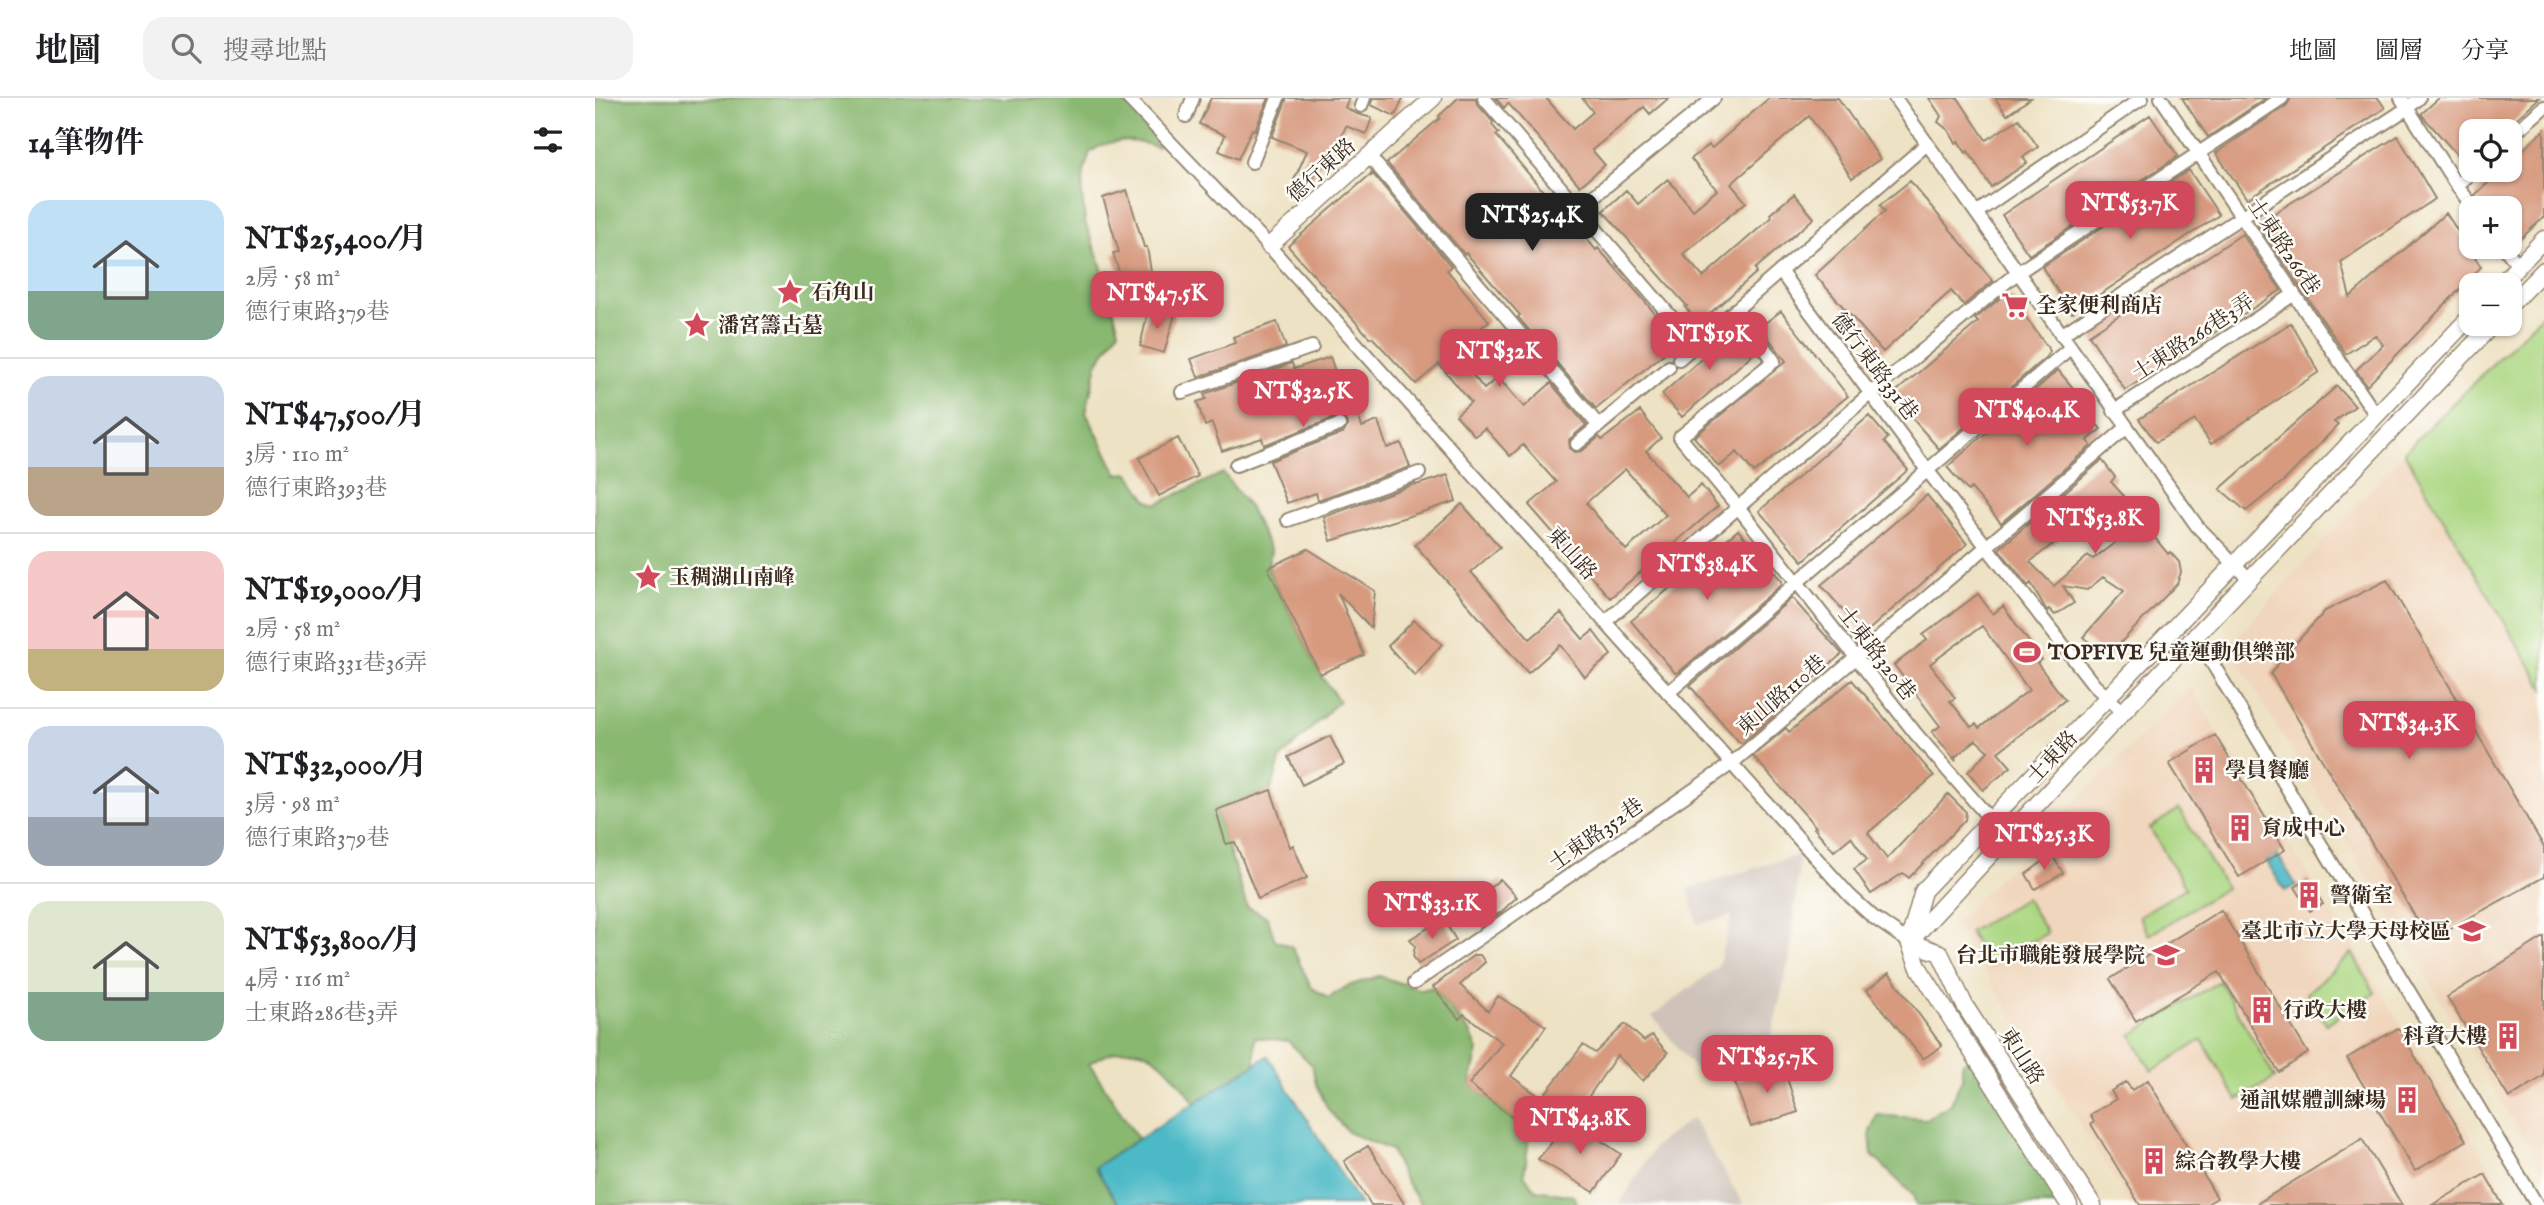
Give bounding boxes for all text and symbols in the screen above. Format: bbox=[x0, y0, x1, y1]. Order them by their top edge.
search box bbox=[143, 17, 633, 80]
icon: search bbox=[167, 29, 205, 67]
text: 地圖 bbox=[35, 31, 101, 73]
text: 搜尋地點 bbox=[223, 35, 327, 68]
text: 地圖 bbox=[2289, 36, 2337, 67]
text: 圖層 bbox=[2375, 36, 2423, 67]
text: 分享 bbox=[2461, 36, 2509, 67]
map controls bbox=[2459, 119, 2522, 336]
button: locate bbox=[2459, 119, 2522, 182]
icon: filters bbox=[529, 121, 567, 159]
text: 14筆物件 bbox=[28, 125, 144, 163]
street label: 德行東路 bbox=[1282, 133, 1362, 209]
pin: NT$53.7K bbox=[2058, 181, 2202, 241]
text: NT$53.7K bbox=[2081, 189, 2179, 218]
street label: 士東路266巷 bbox=[2240, 193, 2325, 301]
pin: NT$25.4K bbox=[1460, 194, 1604, 253]
button: + bbox=[2459, 196, 2522, 259]
text: NT$25.4K bbox=[1481, 201, 1583, 230]
text: NT$25,400/月 bbox=[245, 221, 427, 259]
icon: home bbox=[84, 228, 168, 312]
text: 2房 · 58 m² bbox=[245, 264, 340, 293]
pin: NT$47.5K bbox=[1085, 272, 1229, 331]
button: − bbox=[2459, 273, 2522, 336]
place icon: 石角山 bbox=[775, 277, 805, 307]
text: NT$47.5K bbox=[1107, 279, 1207, 308]
place label: 石角山 bbox=[811, 280, 874, 307]
street label: 士東路266巷3弄 bbox=[2128, 289, 2260, 388]
supermarket icon: 全家便利商店 bbox=[2000, 290, 2030, 320]
place label: 全家便利商店 bbox=[2036, 293, 2162, 320]
text: 德行東路379巷 bbox=[245, 298, 389, 327]
street label: 德行東路331巷 bbox=[1824, 307, 1923, 426]
place icon: 潘宮籌古墓 bbox=[682, 310, 712, 340]
place label: 潘宮籌古墓 bbox=[718, 313, 823, 340]
pin: NT$19K bbox=[1652, 313, 1766, 372]
text: NT$19K bbox=[1667, 320, 1751, 349]
pin: NT$32K bbox=[1442, 330, 1556, 389]
text: NT$32K bbox=[1456, 337, 1542, 366]
pin: NT$32.5K bbox=[1231, 370, 1375, 429]
text: NT$32.5K bbox=[1254, 377, 1352, 406]
pin: NT$40.4K bbox=[1955, 388, 2099, 448]
text: NT$40.4K bbox=[1975, 396, 2079, 425]
text: NT$47,500/月 bbox=[245, 397, 426, 435]
icon: home bbox=[84, 404, 168, 488]
text: 3房 · 110 m² bbox=[245, 440, 349, 469]
text: 德行東路393巷 bbox=[245, 474, 387, 503]
pin: NT$53.8K bbox=[2023, 496, 2167, 556]
text: NT$53.8K bbox=[2047, 504, 2143, 533]
street label: 東山路 bbox=[1540, 522, 1602, 586]
pin: NT$38.4K bbox=[1635, 542, 1779, 602]
text: NT$38.4K bbox=[1657, 550, 1757, 579]
place icon: 玉稠湖山南峰 bbox=[633, 562, 663, 592]
place label: 玉稠湖山南峰 bbox=[669, 565, 795, 592]
text: NT$19,000/月 bbox=[245, 572, 426, 610]
icon: home bbox=[84, 579, 168, 663]
street label: 士東路320巷 bbox=[1831, 601, 1921, 706]
text: 2房 · 58 m² bbox=[245, 615, 340, 644]
sports icon: TOPFIVE 兒童運動俱樂部 bbox=[2012, 637, 2042, 667]
place label: TOPFIVE 兒童運動俱樂部 bbox=[2047, 640, 2295, 667]
text: 德行東路331巷36弄 bbox=[245, 649, 427, 678]
street label: 東山路110巷 bbox=[1732, 650, 1832, 742]
pin: NT$34.3K bbox=[2337, 702, 2481, 761]
text: NT$34.3K bbox=[2359, 709, 2459, 738]
street label: 士東路 bbox=[2022, 726, 2084, 790]
text: NT$32,000/月 bbox=[245, 747, 427, 785]
icon: home bbox=[84, 754, 168, 838]
building icon: 學員餐廳 bbox=[2189, 755, 2219, 785]
place label: 學員餐廳 bbox=[2225, 758, 2309, 785]
text: 3房 · 98 m² bbox=[245, 790, 340, 819]
street label: 士東路352巷 bbox=[1544, 793, 1649, 878]
pin: NT$25.3K bbox=[1972, 812, 2116, 872]
building icon: 育成中心 bbox=[2225, 813, 2255, 843]
place label: 育成中心 bbox=[2261, 816, 2345, 843]
text: NT$25.3K bbox=[1995, 820, 2093, 849]
text: 德行東路379巷 bbox=[245, 824, 389, 853]
building icon: 警衛室 bbox=[2294, 880, 2324, 910]
pin: NT$33.1K bbox=[1360, 882, 1504, 941]
place label: 警衛室 bbox=[2330, 883, 2393, 910]
text: NT$33.1K bbox=[1384, 889, 1480, 918]
school or university icon: 臺北市立大學天母校區 bbox=[2457, 916, 2487, 946]
place label: 臺北市立大學天母校區 bbox=[2241, 919, 2451, 946]
text: NT$53,800/月 bbox=[245, 922, 421, 960]
icon: home bbox=[84, 929, 168, 1013]
school or university icon: 台北市職能發展學院 bbox=[2151, 940, 2181, 970]
place label: 台北市職能發展學院 bbox=[1956, 943, 2145, 970]
text: 4房 · 116 m² bbox=[245, 965, 350, 994]
building icon: 行政大樓 bbox=[2247, 995, 2277, 1025]
place label: 行政大樓 bbox=[2283, 998, 2367, 1025]
text: 士東路286巷3弄 bbox=[245, 999, 398, 1028]
building icon: 科資大樓 bbox=[2493, 1021, 2523, 1051]
street label: 東山路 bbox=[1992, 1023, 2049, 1091]
place label: 科資大樓 bbox=[2403, 1024, 2487, 1051]
pin: NT$25.7K bbox=[1695, 1035, 1839, 1095]
text: NT$25.7K bbox=[1717, 1043, 1817, 1072]
building icon: 通訊媒體訓練場 bbox=[2392, 1085, 2422, 1115]
place label: 通訊媒體訓練場 bbox=[2239, 1088, 2386, 1115]
pin: NT$43.8K bbox=[1508, 1096, 1652, 1156]
text: NT$43.8K bbox=[1530, 1104, 1630, 1133]
building icon: 綜合教學大樓 bbox=[2139, 1146, 2169, 1176]
place label: 綜合教學大樓 bbox=[2175, 1149, 2301, 1176]

